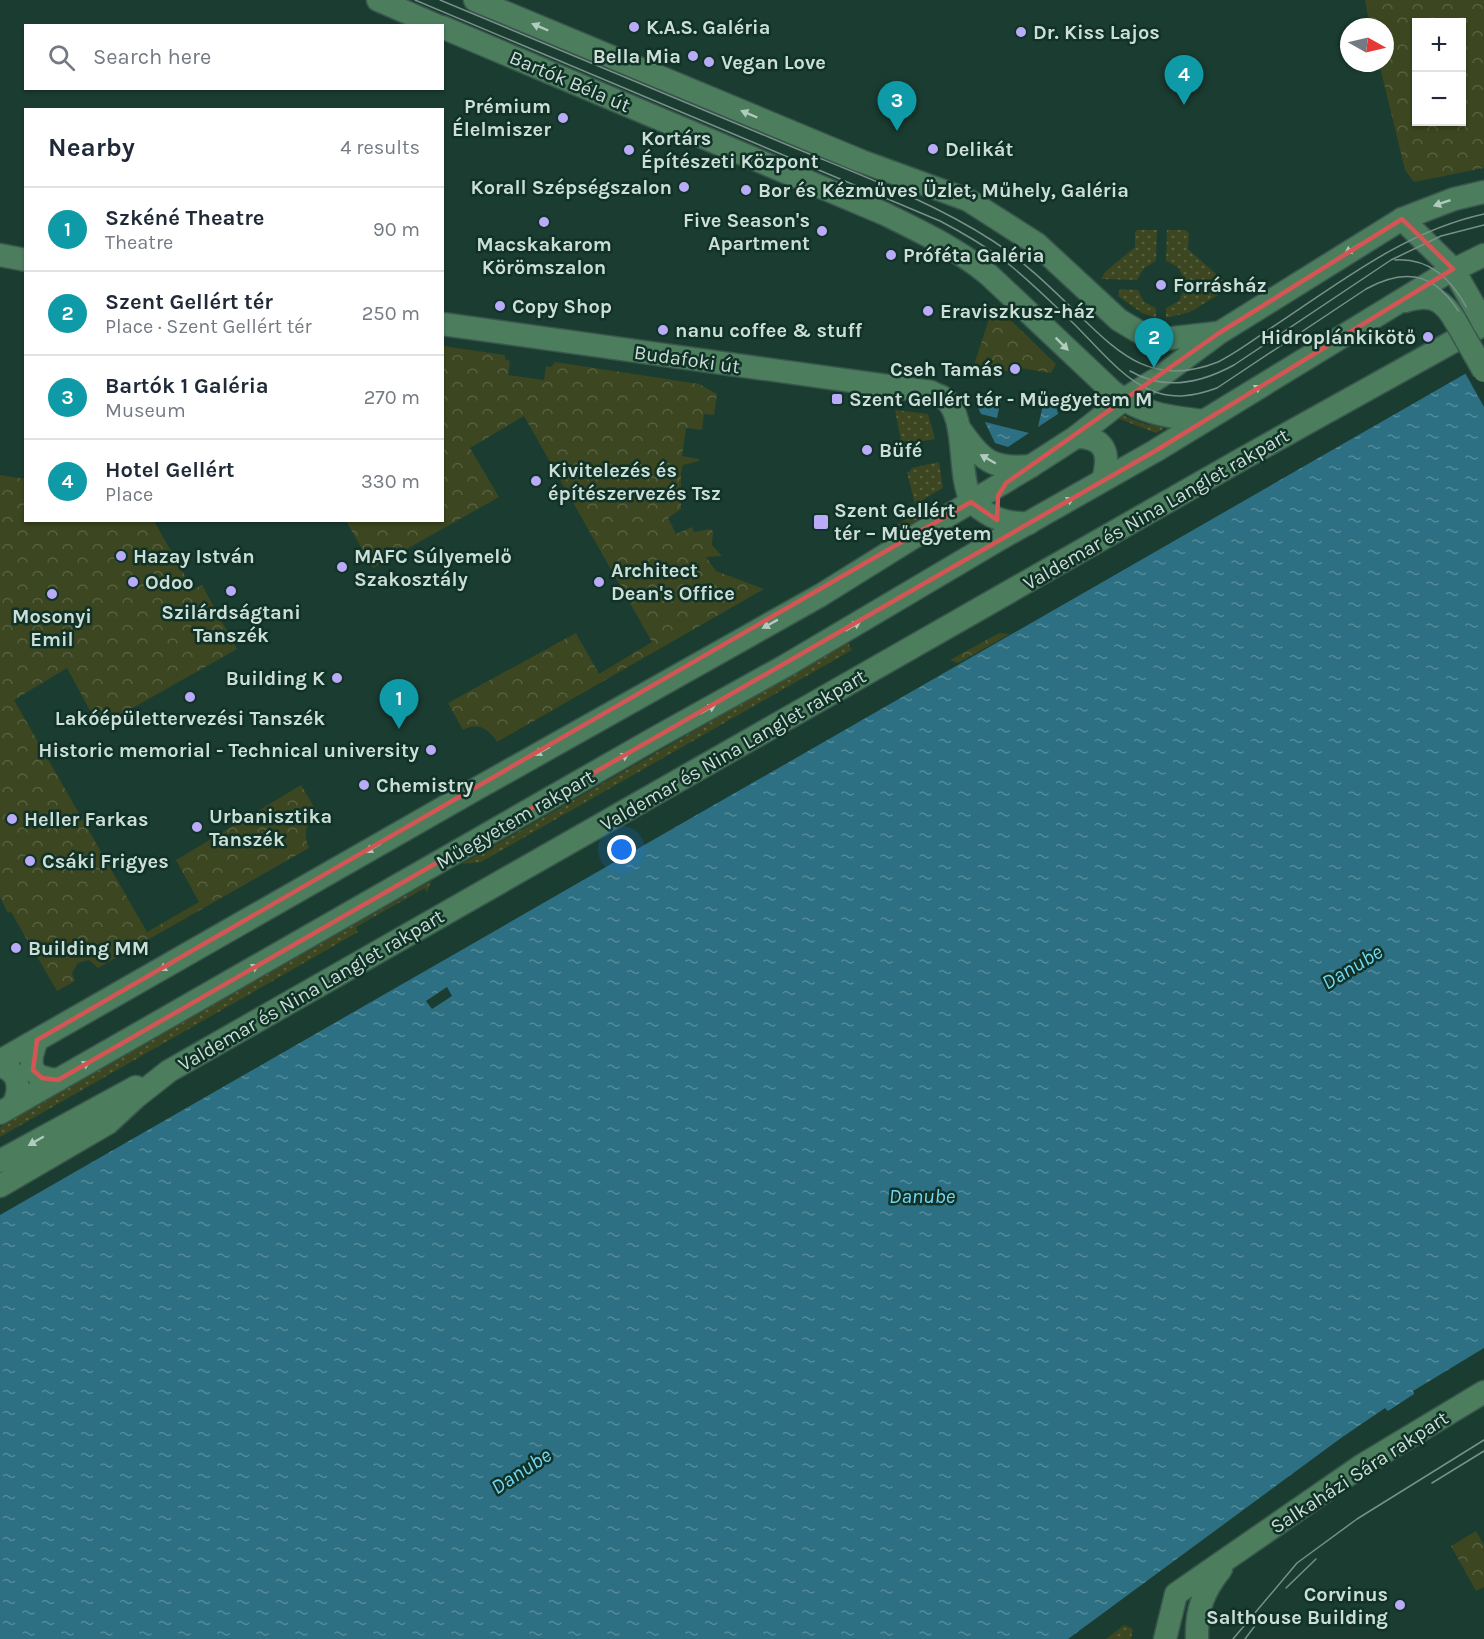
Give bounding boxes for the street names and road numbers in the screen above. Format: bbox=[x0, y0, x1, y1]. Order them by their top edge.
street label: Bartók Béla út bbox=[506, 46, 634, 117]
street label: Budafoki út bbox=[632, 341, 742, 378]
street label: Valdemar és Nina Langlet rakpart bbox=[1019, 424, 1294, 595]
street label: Valdemar és Nina Langlet rakpart bbox=[596, 665, 871, 836]
street label: Műegyetem rakpart bbox=[432, 765, 599, 874]
street label: Valdemar és Nina Langlet rakpart bbox=[174, 905, 449, 1076]
street label: Salkaházi Sára rakpart bbox=[1266, 1406, 1453, 1539]

